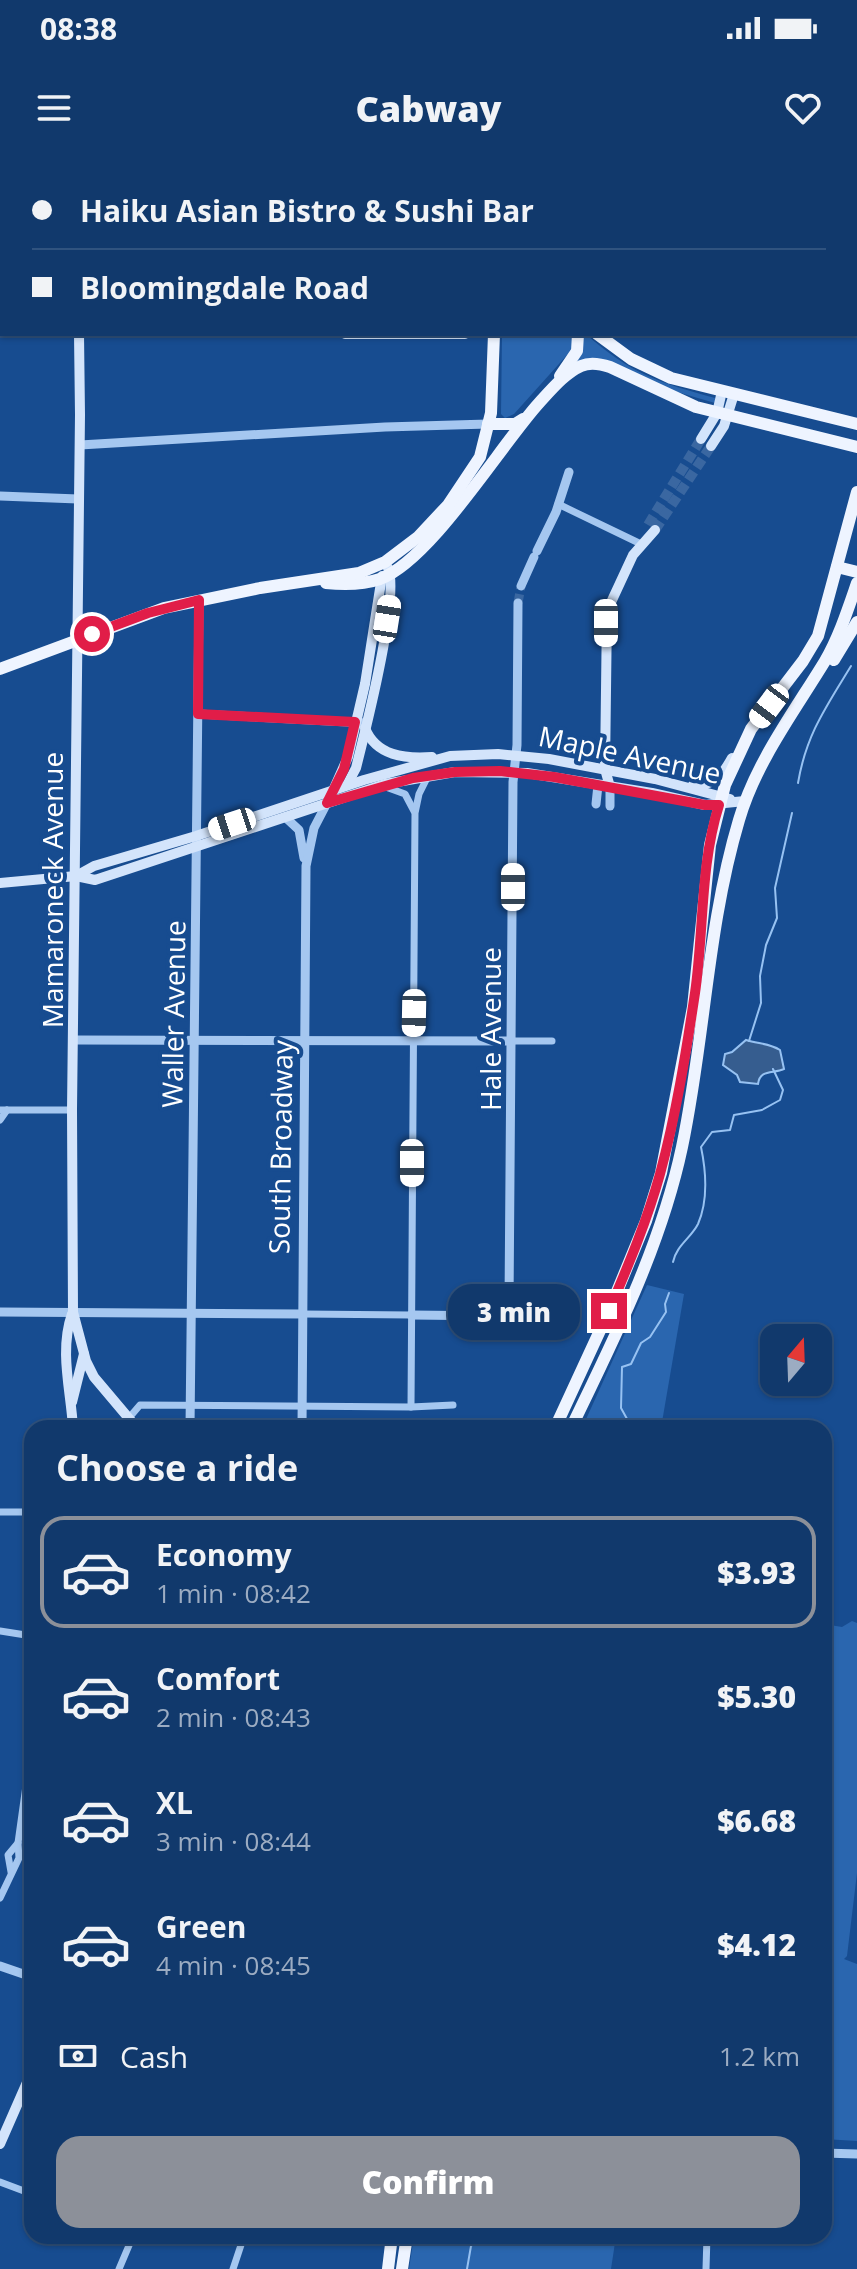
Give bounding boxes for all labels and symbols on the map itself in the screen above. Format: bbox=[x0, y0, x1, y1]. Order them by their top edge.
car bbox=[371, 593, 403, 645]
car bbox=[594, 599, 618, 647]
route start bbox=[74, 616, 110, 652]
car bbox=[745, 680, 793, 732]
street label: Maple Avenue bbox=[535, 716, 725, 792]
street label: Mamaroneck Avenue bbox=[33, 752, 71, 1028]
car bbox=[205, 805, 259, 843]
car bbox=[501, 863, 525, 911]
street label: Waller Avenue bbox=[152, 920, 194, 1108]
street label: Hale Avenue bbox=[471, 947, 509, 1111]
car bbox=[402, 989, 426, 1037]
street label: South Broadway bbox=[259, 1039, 301, 1254]
car bbox=[400, 1139, 424, 1187]
callout: 3 min bbox=[449, 1283, 581, 1339]
route end bbox=[591, 1293, 627, 1329]
north arrow bbox=[760, 1324, 832, 1396]

